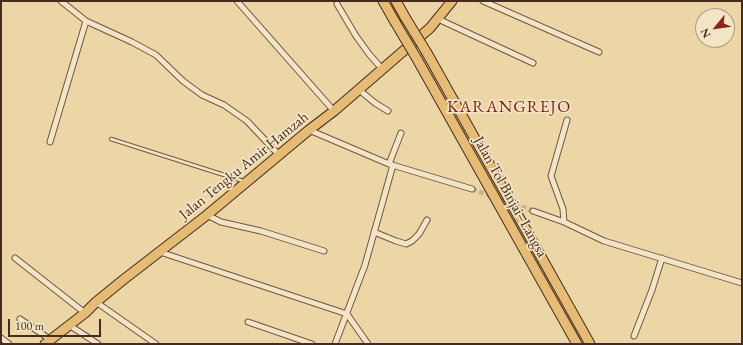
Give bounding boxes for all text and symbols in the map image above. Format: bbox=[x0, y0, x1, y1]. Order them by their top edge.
north arrow bbox=[695, 8, 735, 48]
text: N bbox=[697, 26, 714, 41]
district label: KARANGREJO bbox=[447, 97, 571, 117]
street label: Jalan Tengku Amir Hamzah bbox=[176, 108, 312, 224]
street label: Jalan Tol Binjai–Langsa bbox=[469, 133, 551, 261]
scale bar bbox=[10, 311, 103, 337]
text: 100 m bbox=[15, 318, 44, 334]

